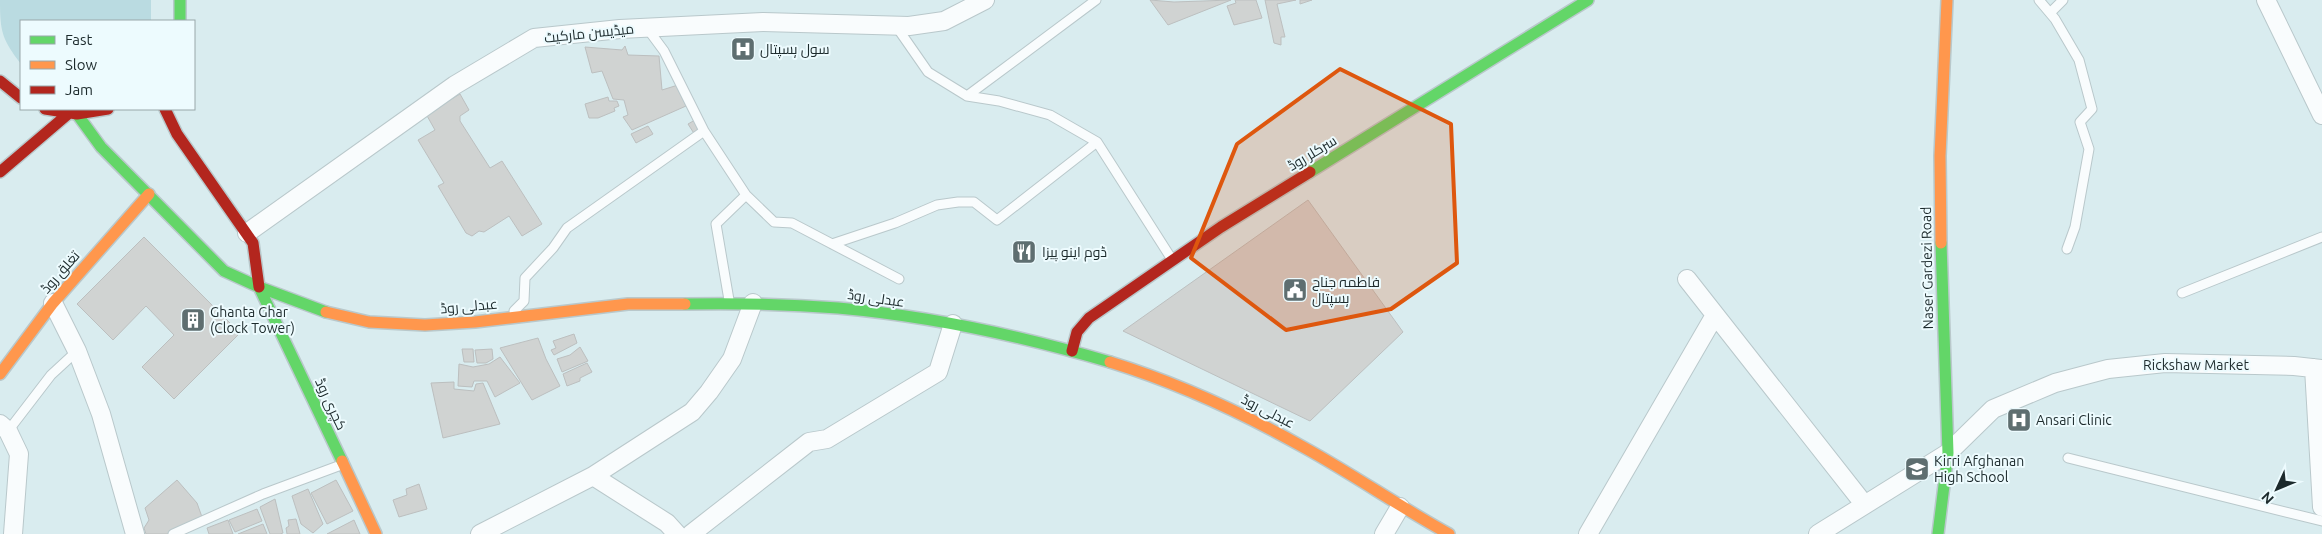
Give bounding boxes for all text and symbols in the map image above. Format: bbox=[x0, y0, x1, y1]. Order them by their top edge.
legend bbox=[20, 20, 195, 110]
street label: میڈیسن مارکیٹ bbox=[543, 20, 635, 46]
text: Fast bbox=[65, 31, 93, 48]
hospital icon: سول ہسپتال bbox=[730, 36, 756, 62]
place label: سول ہسپتال bbox=[760, 41, 830, 59]
text: Slow bbox=[65, 56, 98, 73]
text: Jam bbox=[65, 81, 93, 98]
street label: سرکلر روڈ bbox=[1285, 132, 1339, 174]
street label: Naser Gardezi Road bbox=[1918, 207, 1936, 329]
restaurant icon: ڈوم اینو پیزا bbox=[1011, 239, 1037, 265]
place label: ڈوم اینو پیزا bbox=[1042, 244, 1107, 262]
street label: تغلق روڈ bbox=[37, 247, 84, 297]
place label: فاطمہ جناح ہسپتال bbox=[1312, 274, 1380, 308]
public building icon: فاطمہ جناح ہسپتال bbox=[1282, 277, 1308, 303]
street label: عبدلی روڈ bbox=[846, 286, 906, 310]
street label: عبدلی روڈ bbox=[440, 296, 498, 316]
place label: Ghanta Ghar (Clock Tower) bbox=[210, 304, 295, 336]
building icon: Ghanta Ghar (Clock Tower) bbox=[180, 307, 206, 333]
street label: Rickshaw Market bbox=[2143, 357, 2249, 373]
street label: کچری روڈ bbox=[310, 376, 350, 433]
street label: عبدلی روڈ bbox=[1239, 391, 1297, 431]
hospital icon: Ansari Clinic bbox=[2006, 407, 2032, 433]
place label: Ansari Clinic bbox=[2036, 412, 2112, 428]
place label: Kirri Afghanan High School bbox=[1934, 453, 2024, 485]
school or university icon: Kirri Afghanan High School bbox=[1904, 456, 1930, 482]
north arrow bbox=[2252, 464, 2302, 514]
text: N bbox=[2258, 489, 2277, 507]

